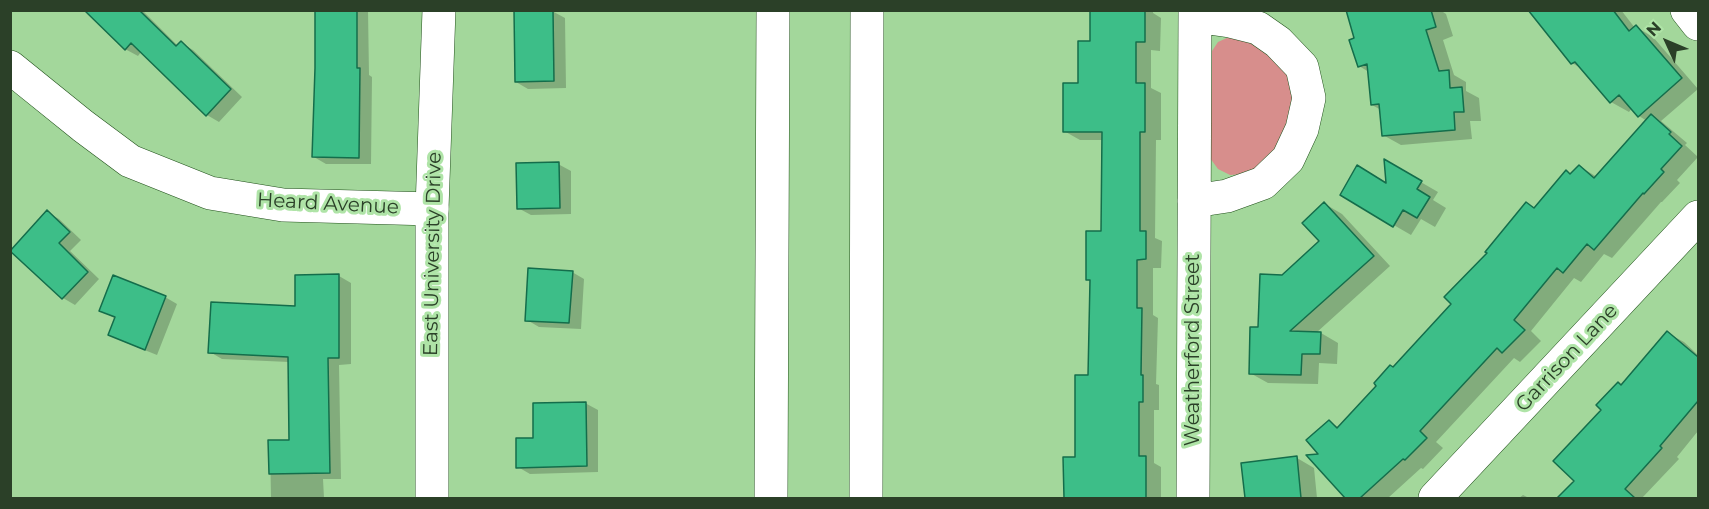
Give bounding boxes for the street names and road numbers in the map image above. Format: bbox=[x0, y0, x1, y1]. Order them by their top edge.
street label: East University Drive bbox=[419, 152, 447, 356]
street label: Heard Avenue bbox=[257, 188, 399, 220]
street label: Weatherford Street bbox=[1181, 254, 1205, 446]
street label: Garrison Lane bbox=[1511, 299, 1623, 417]

